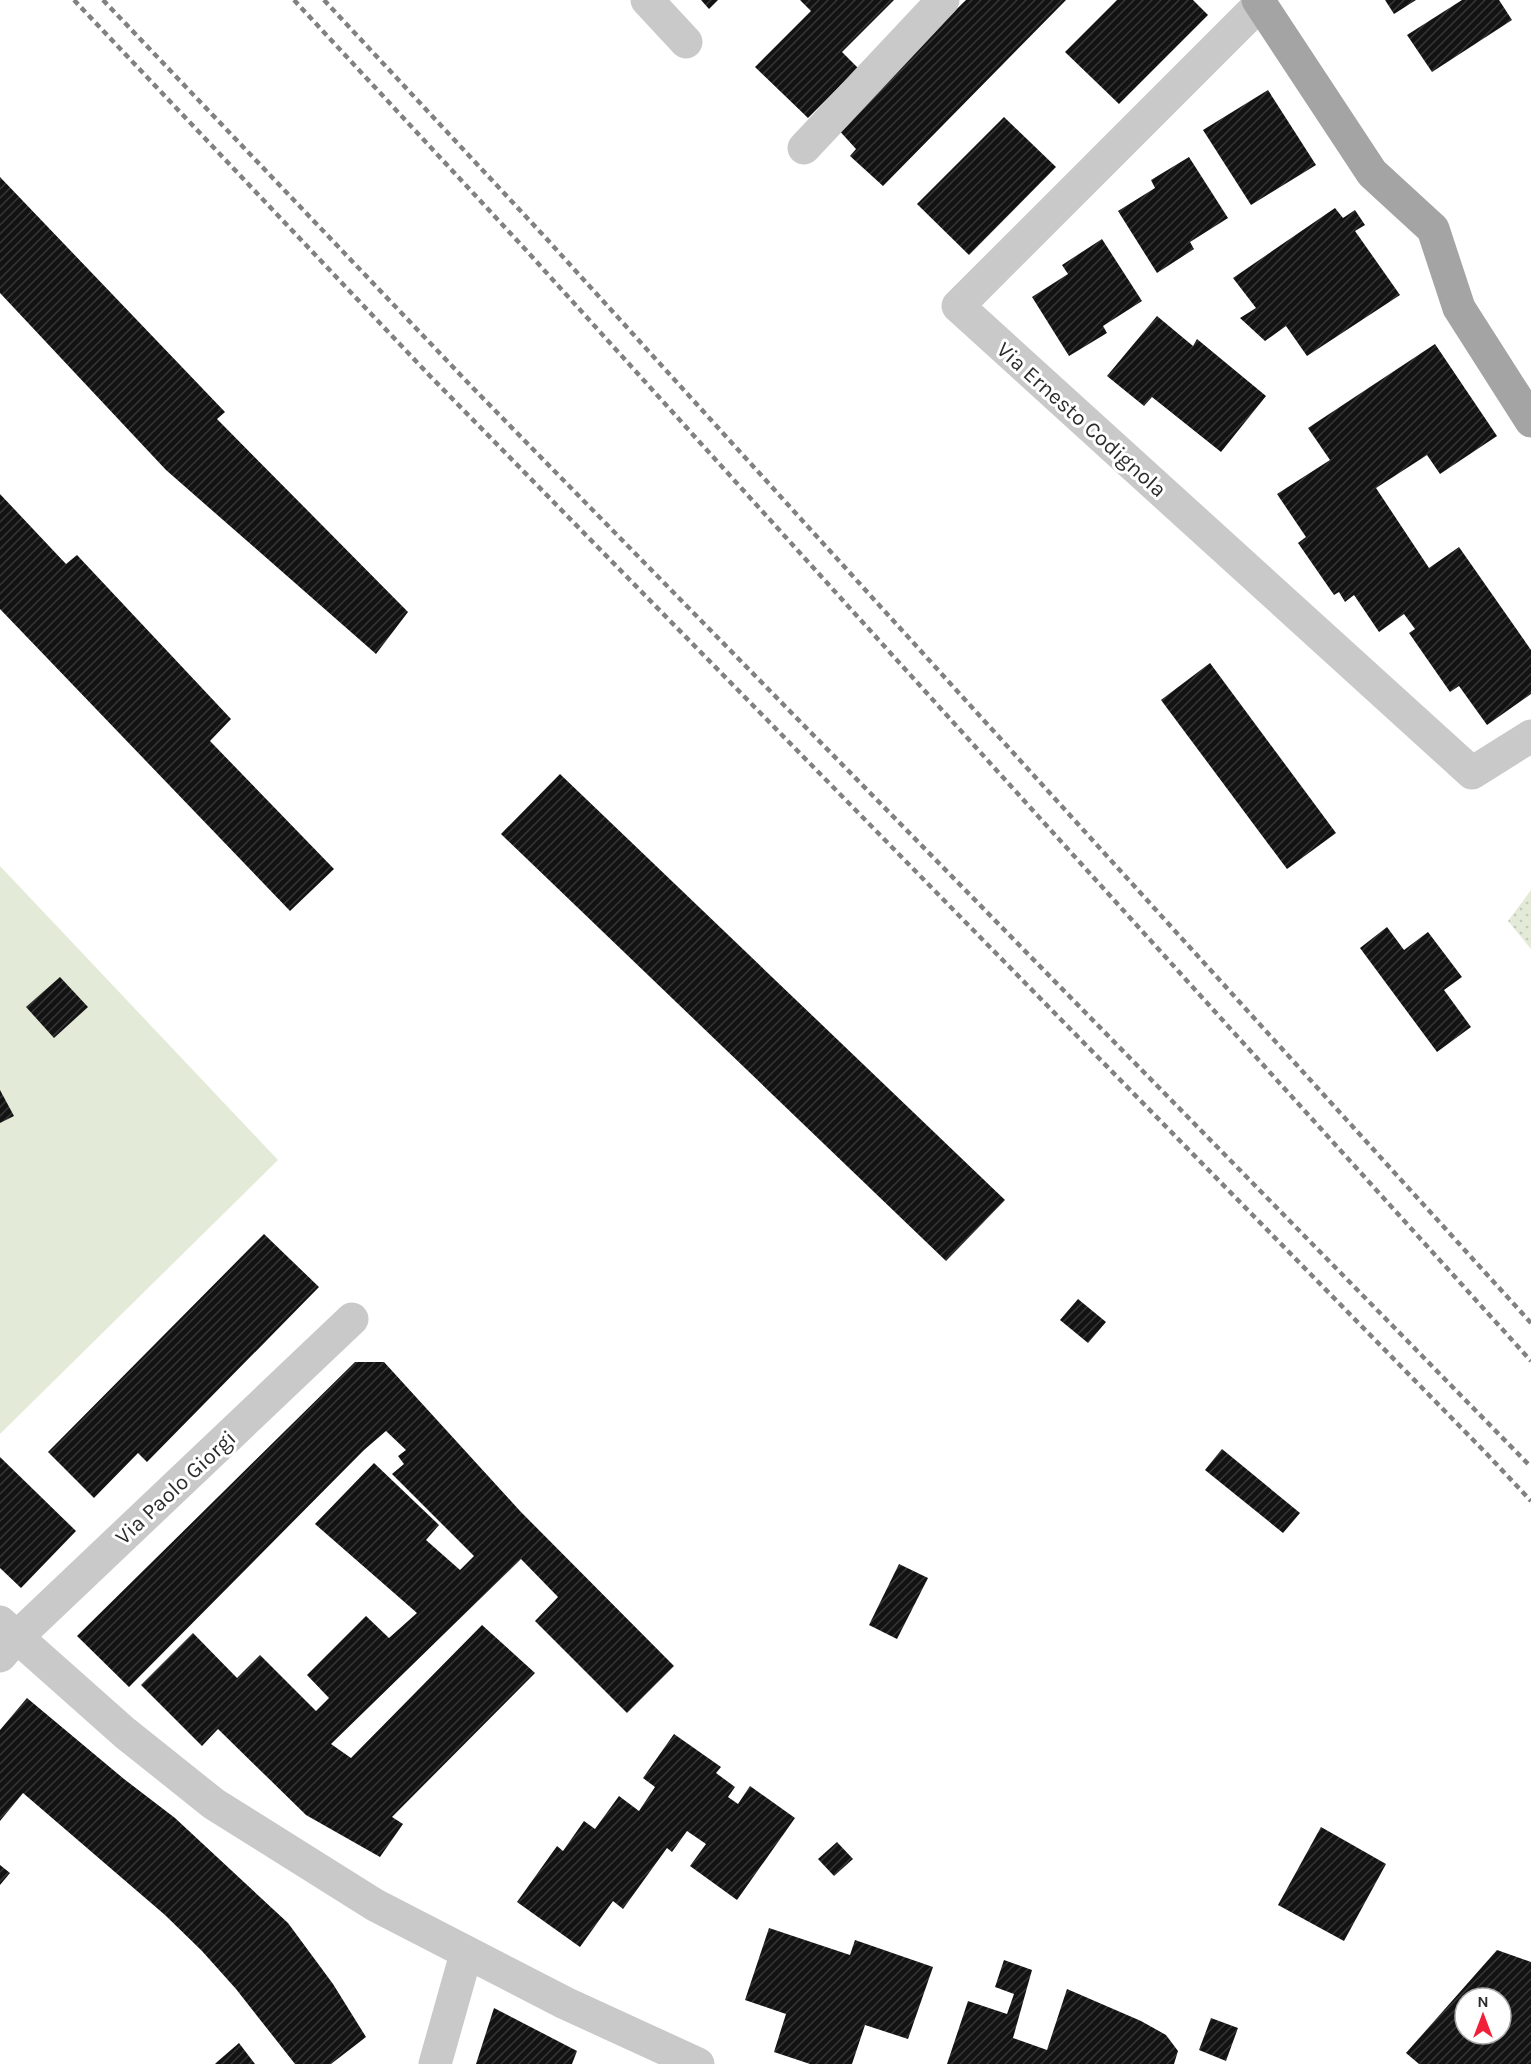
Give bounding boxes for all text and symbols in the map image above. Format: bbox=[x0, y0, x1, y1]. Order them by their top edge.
street label: Via Ernesto Codignola bbox=[991, 337, 1172, 503]
street label: Via Paolo Giorgi bbox=[110, 1425, 241, 1550]
north arrow bbox=[1453, 1986, 1513, 2046]
text: N bbox=[1477, 1992, 1489, 2011]

